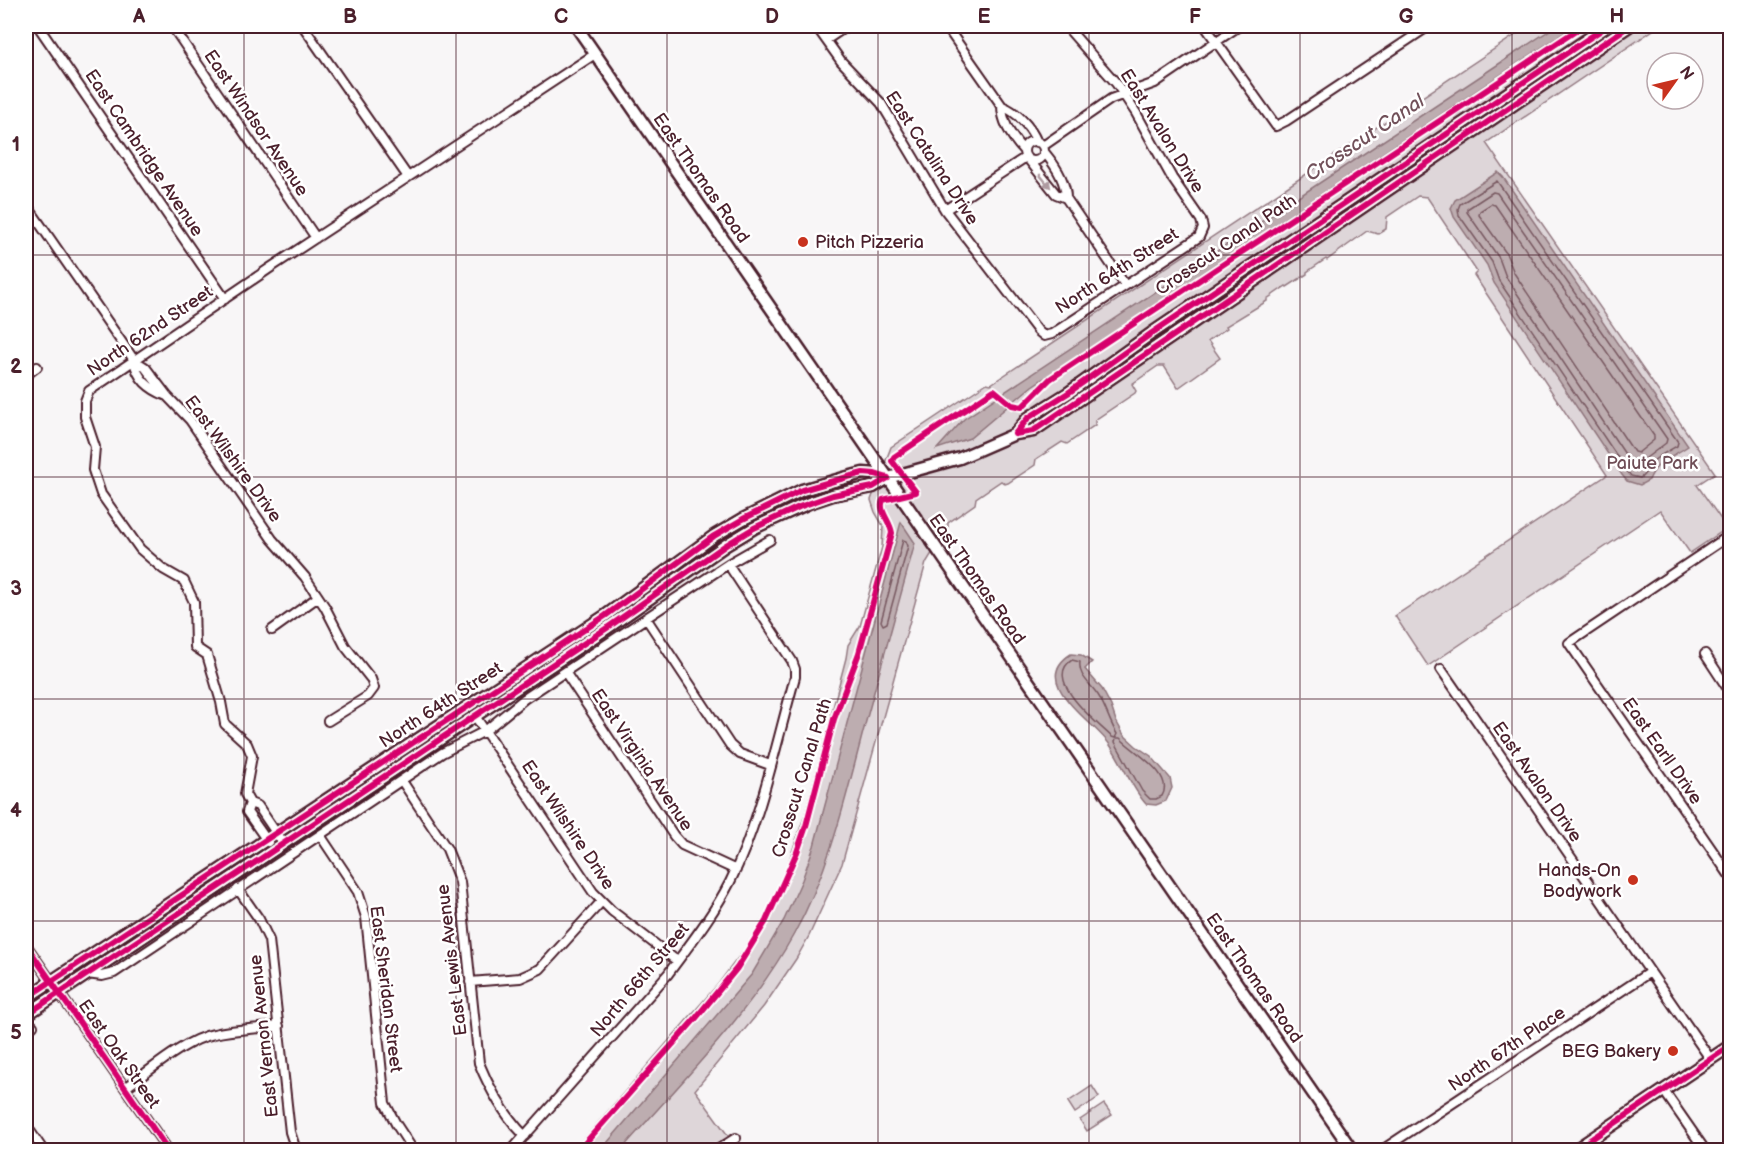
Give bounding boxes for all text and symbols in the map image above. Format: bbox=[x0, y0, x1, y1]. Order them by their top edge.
text: A bbox=[132, 5, 146, 29]
text: B bbox=[343, 5, 357, 29]
text: C bbox=[554, 5, 568, 29]
text: D bbox=[765, 5, 779, 29]
text: E bbox=[978, 5, 991, 29]
text: F bbox=[1189, 5, 1201, 29]
text: G bbox=[1399, 5, 1414, 29]
text: H bbox=[1610, 5, 1624, 29]
street label: East Windsor Avenue bbox=[199, 46, 313, 200]
north arrow bbox=[1645, 51, 1705, 111]
text: N bbox=[1675, 63, 1697, 84]
street label: East Avalon Drive bbox=[1115, 65, 1209, 197]
street label: East Cambridge Avenue bbox=[80, 66, 208, 241]
street label: East Catalina Drive bbox=[881, 87, 983, 229]
water label: Crosscut Canal bbox=[1301, 88, 1430, 187]
street label: East Thomas Road bbox=[648, 109, 754, 247]
text: 1 bbox=[12, 133, 20, 157]
one-way arrow bbox=[1039, 173, 1052, 189]
street label: Crosscut Canal Path bbox=[1152, 190, 1300, 300]
street label: North 64th Street bbox=[1052, 223, 1183, 319]
place label: Pitch Pizzeria bbox=[815, 232, 924, 253]
marker: Pitch Pizzeria bbox=[796, 235, 810, 249]
street label: North 62nd Street bbox=[83, 281, 217, 381]
text: 2 bbox=[10, 355, 22, 379]
street label: East Wilshire Drive bbox=[180, 392, 286, 527]
park label: Paiute Park bbox=[1606, 453, 1698, 474]
street label: East Thomas Road bbox=[924, 510, 1030, 648]
text: 3 bbox=[10, 577, 22, 601]
street label: North 64th Street bbox=[376, 657, 507, 753]
street label: East Virginia Avenue bbox=[587, 685, 697, 835]
street label: East Earll Drive bbox=[1618, 694, 1707, 809]
street label: Crosscut Canal Path bbox=[768, 696, 836, 860]
street label: East Avalon Drive bbox=[1488, 718, 1586, 846]
street label: East Wilshire Drive bbox=[517, 756, 619, 894]
text: 4 bbox=[10, 799, 22, 823]
place label: Hands-On Bodywork bbox=[1538, 860, 1621, 902]
marker: Hands-On Bodywork bbox=[1626, 873, 1640, 887]
street label: East Lewis Avenue bbox=[432, 883, 472, 1037]
street label: East Sheridan Street bbox=[365, 904, 407, 1074]
street label: East Thomas Road bbox=[1201, 909, 1307, 1047]
street label: North 66th Street bbox=[586, 918, 694, 1041]
street label: East Vernon Avenue bbox=[245, 953, 283, 1118]
street label: East Oak Street bbox=[74, 996, 165, 1113]
street label: North 67th Place bbox=[1444, 1002, 1570, 1096]
text: 5 bbox=[10, 1021, 22, 1045]
place label: BEG Bakery bbox=[1561, 1041, 1662, 1062]
marker: BEG Bakery bbox=[1666, 1044, 1680, 1058]

